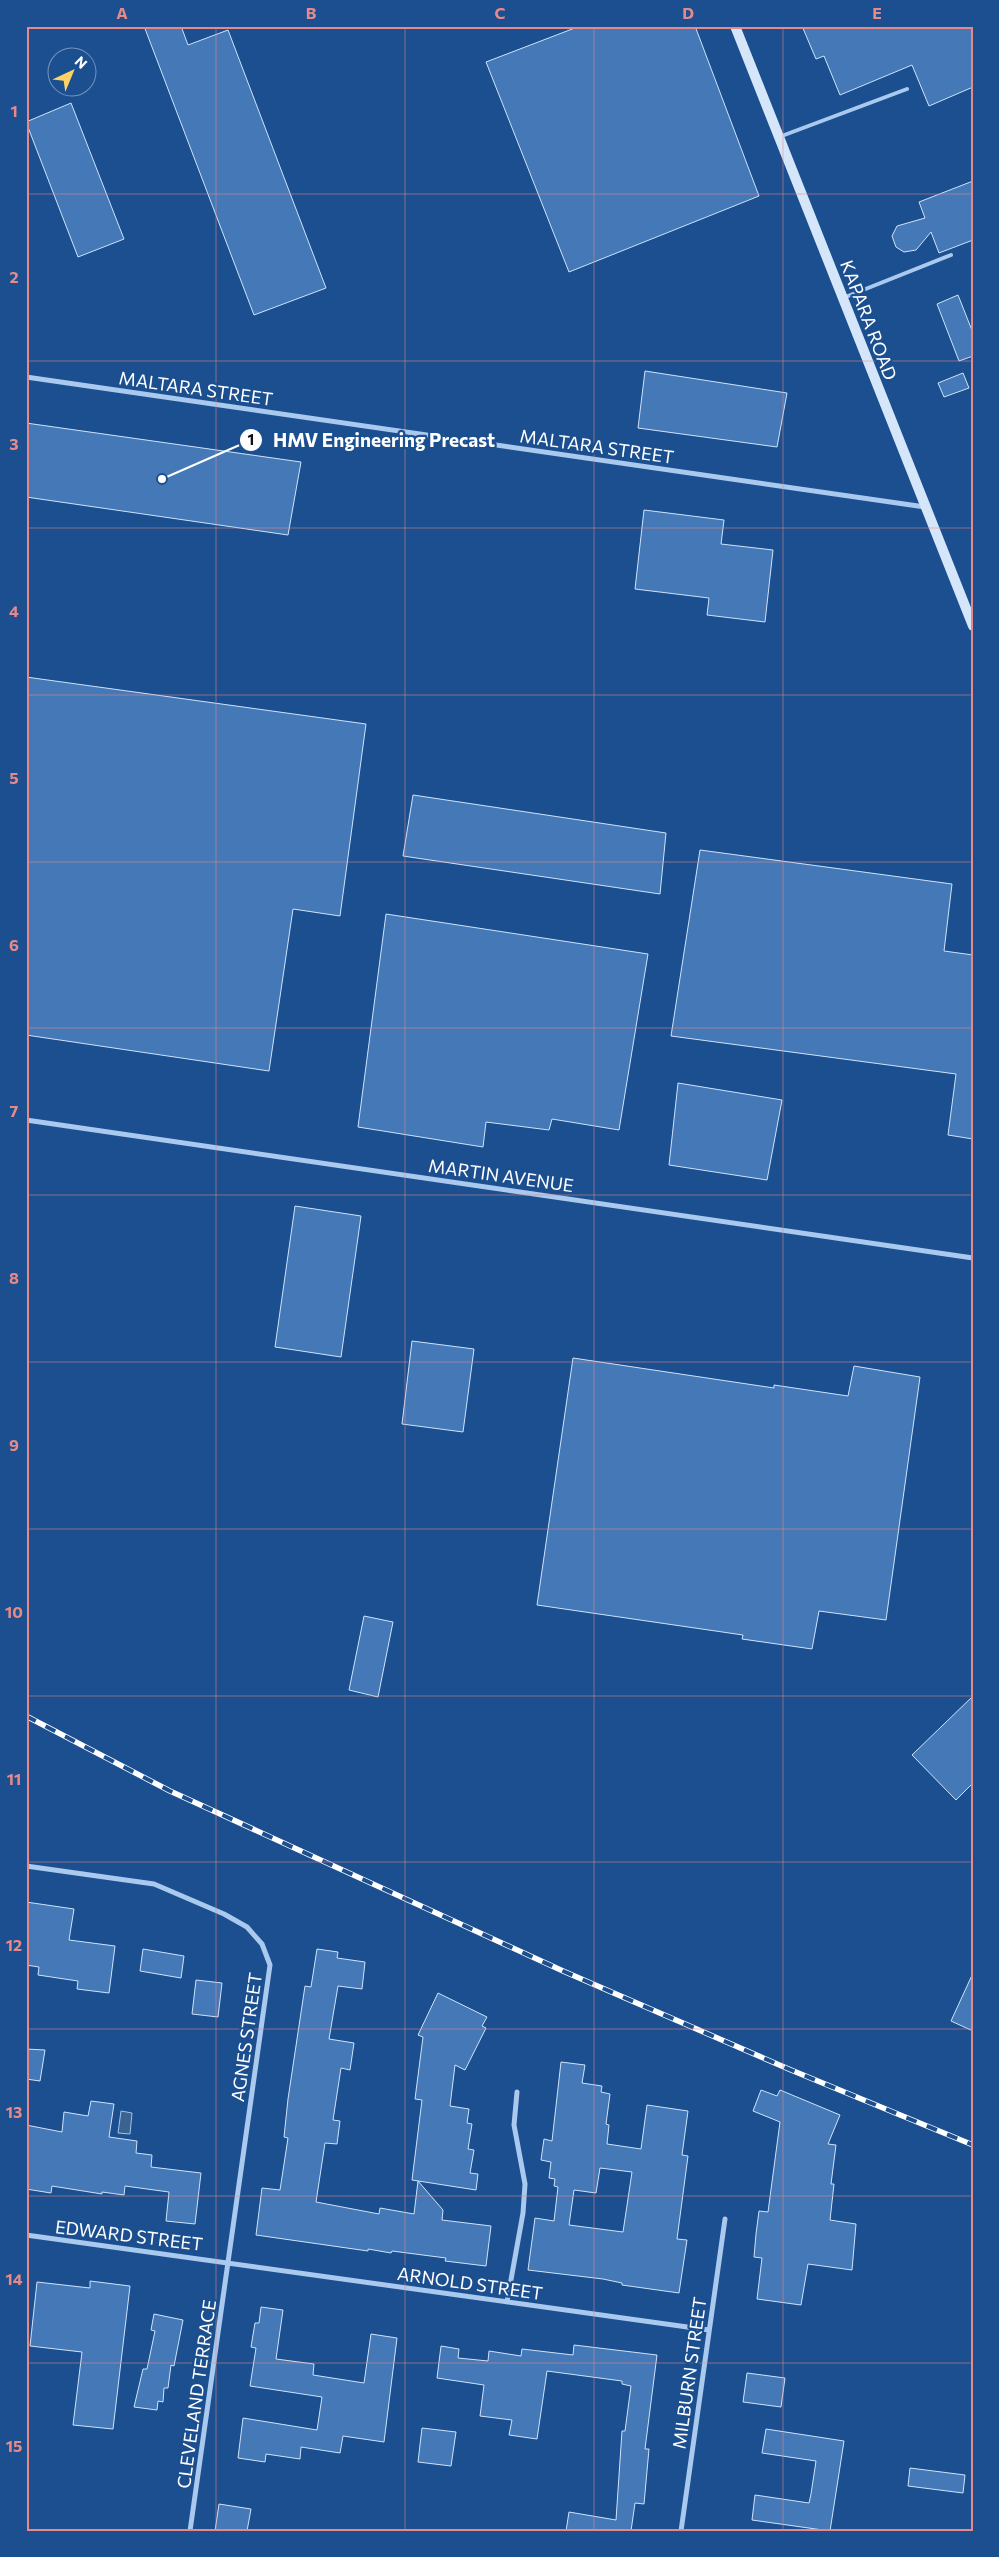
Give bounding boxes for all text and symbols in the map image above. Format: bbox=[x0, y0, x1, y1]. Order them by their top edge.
text: A bbox=[116, 3, 128, 22]
text: B bbox=[306, 3, 317, 22]
text: C bbox=[495, 3, 506, 22]
text: D bbox=[682, 3, 694, 22]
text: E bbox=[872, 3, 882, 22]
north arrow bbox=[48, 48, 98, 98]
text: N bbox=[72, 53, 91, 72]
text: 1 bbox=[10, 101, 18, 120]
street label: KAPARA ROAD bbox=[836, 257, 902, 383]
text: 2 bbox=[9, 267, 19, 286]
street label: MALTARA STREET bbox=[118, 366, 274, 410]
callout: HMV Engineering Precast bbox=[239, 423, 505, 457]
street label: MALTARA STREET bbox=[519, 424, 675, 468]
text: HMV Engineering Precast bbox=[273, 428, 495, 451]
text: 1 bbox=[248, 430, 254, 448]
text: 3 bbox=[9, 434, 19, 453]
text: 4 bbox=[9, 601, 19, 620]
text: 5 bbox=[9, 768, 19, 787]
text: 6 bbox=[9, 935, 19, 954]
text: 7 bbox=[10, 1101, 19, 1120]
street label: MARTIN AVENUE bbox=[427, 1154, 575, 1196]
text: 8 bbox=[9, 1268, 19, 1287]
text: 9 bbox=[9, 1435, 19, 1454]
text: 10 bbox=[5, 1602, 23, 1621]
text: 11 bbox=[7, 1769, 21, 1788]
text: 12 bbox=[6, 1935, 22, 1954]
street label: AGNES STREET bbox=[226, 1971, 266, 2103]
text: 13 bbox=[6, 2102, 22, 2121]
street label: EDWARD STREET bbox=[54, 2215, 204, 2255]
street label: ARNOLD STREET bbox=[396, 2262, 544, 2304]
text: 14 bbox=[5, 2269, 23, 2288]
street label: MILBURN STREET bbox=[667, 2296, 711, 2450]
street label: CLEVELAND TERRACE bbox=[172, 2298, 220, 2490]
text: 15 bbox=[6, 2436, 22, 2455]

